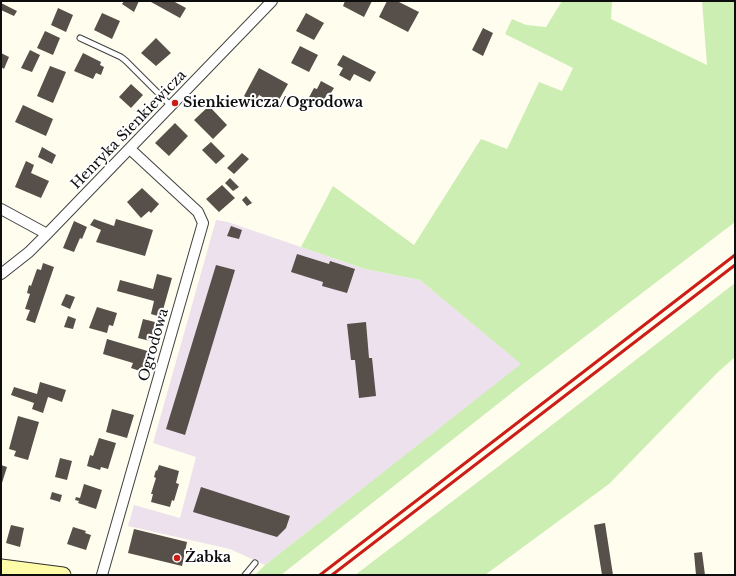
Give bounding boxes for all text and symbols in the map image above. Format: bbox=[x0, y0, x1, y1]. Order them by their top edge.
street label: Henryka Sienkiewicza bbox=[68, 67, 190, 193]
place label: Sienkiewicza/Ogrodowa bbox=[183, 95, 363, 111]
marker: Sienkiewicza/Ogrodowa bbox=[170, 98, 180, 108]
street label: Ogrodowa bbox=[136, 307, 172, 383]
place label: Żabka bbox=[185, 550, 231, 566]
marker: Żabka bbox=[172, 553, 182, 563]

